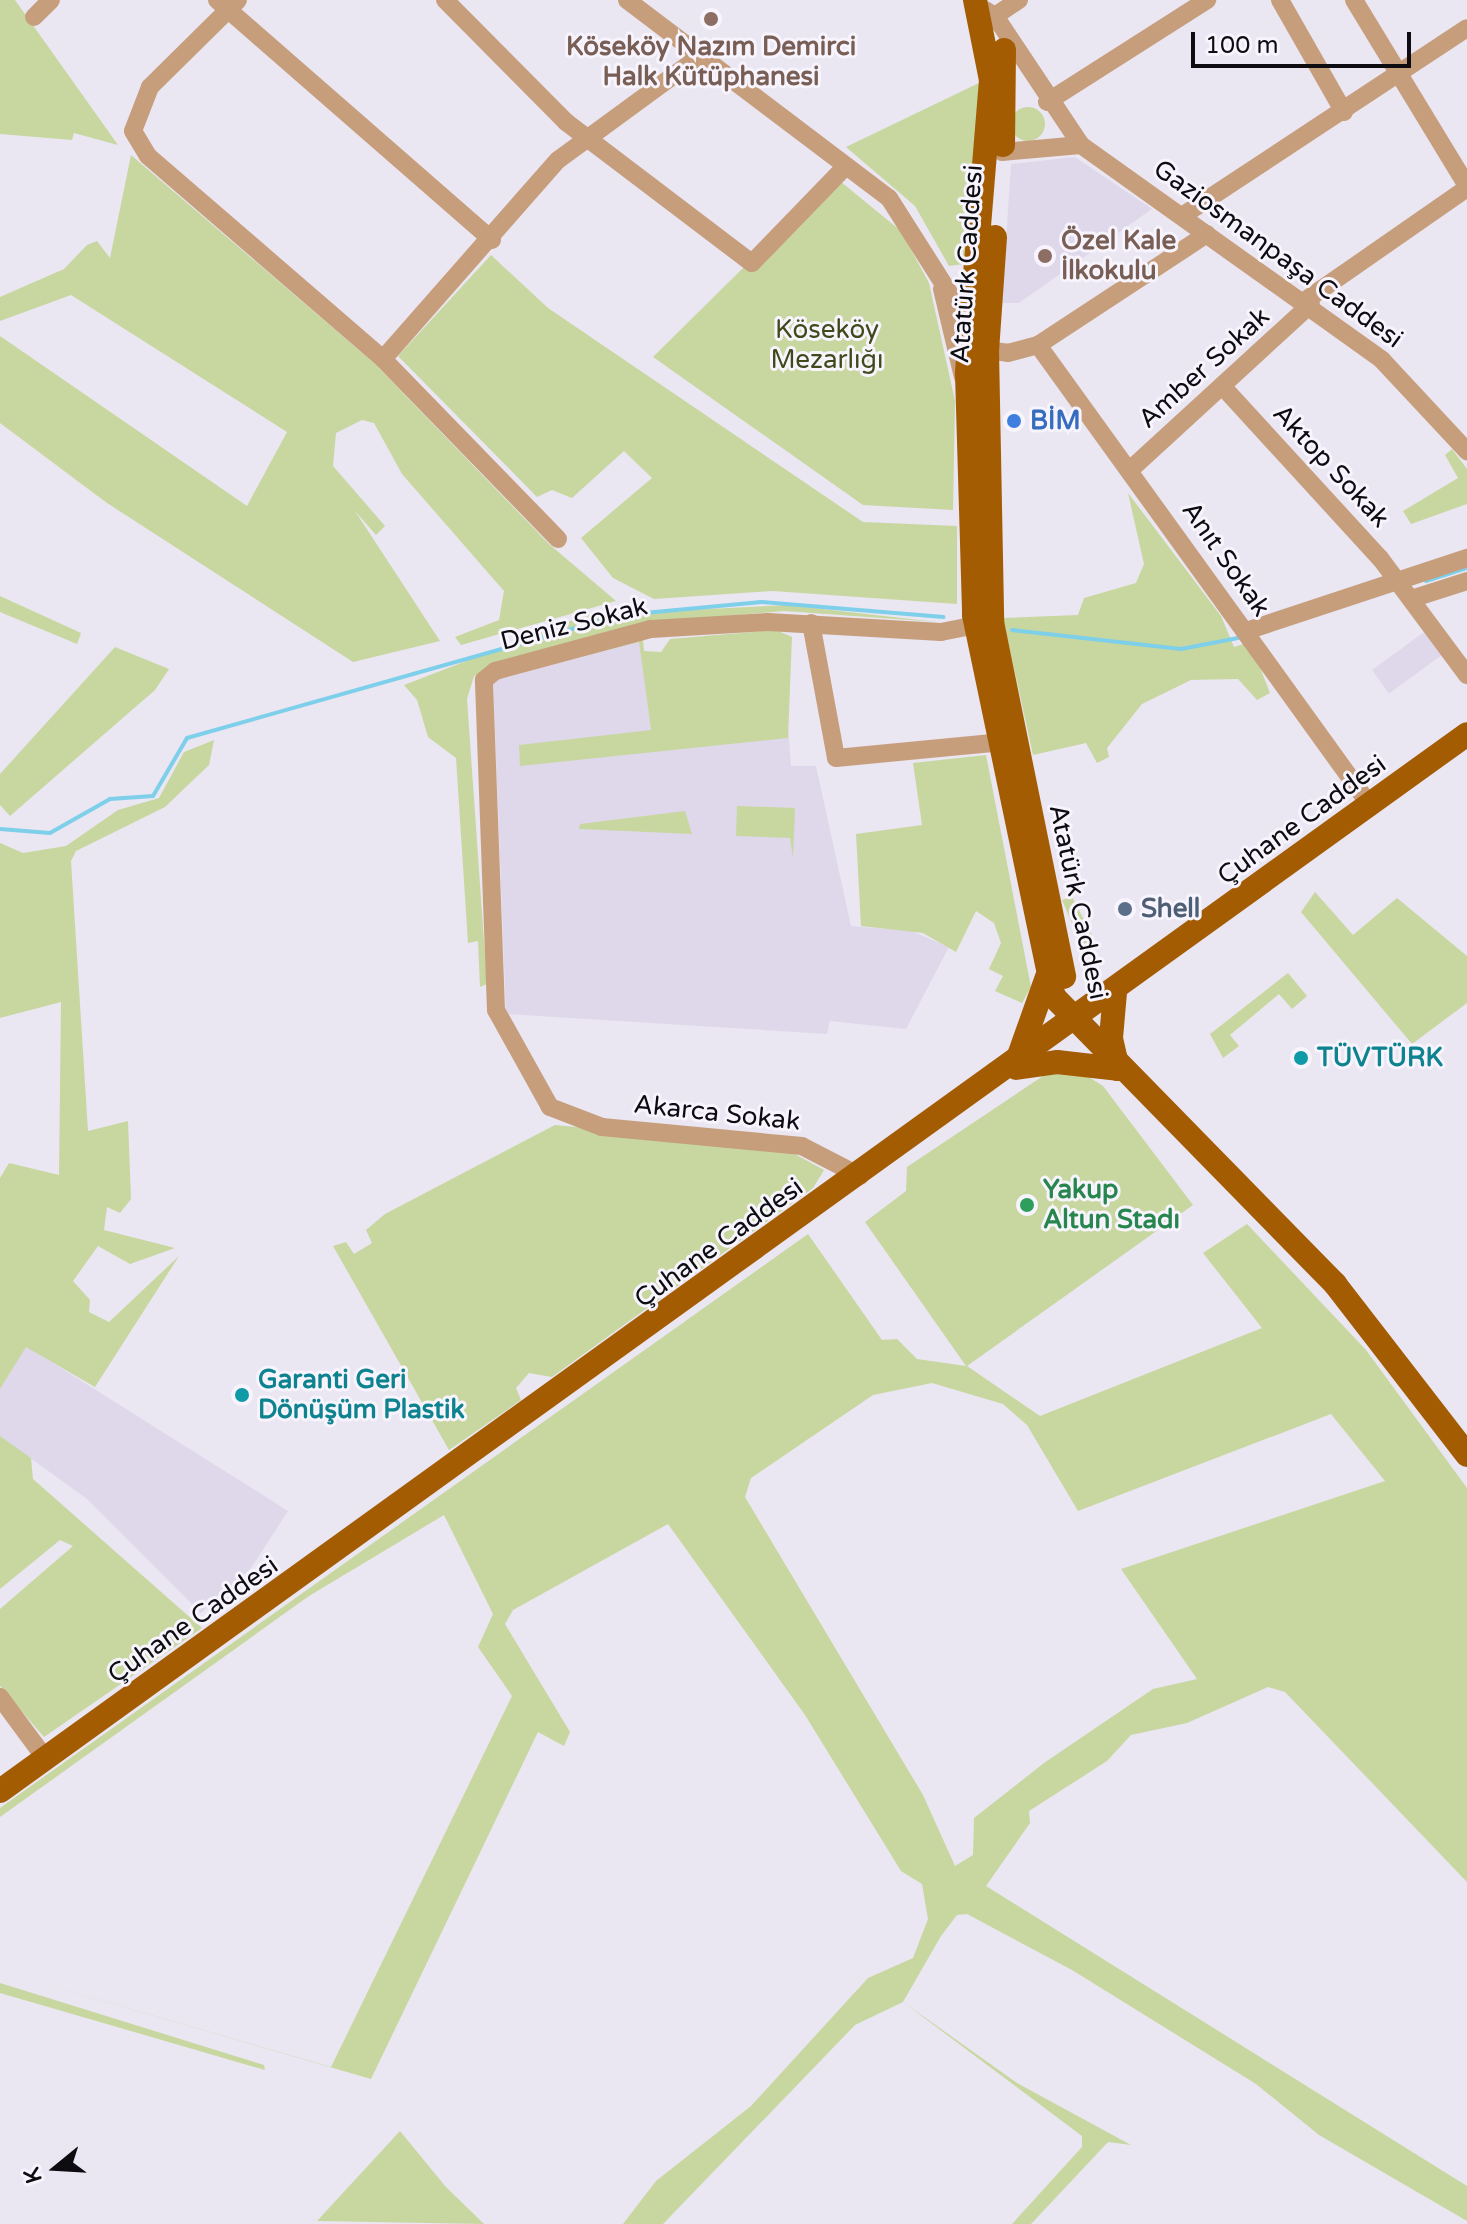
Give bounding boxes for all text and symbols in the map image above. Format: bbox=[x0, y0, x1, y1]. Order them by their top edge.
marker: Köseköy Nazım Demirci Halk Kütüphanesi bbox=[702, 10, 720, 28]
scale bar bbox=[1195, 16, 1415, 66]
place label: Köseköy Nazım Demirci Halk Kütüphanesi bbox=[566, 31, 856, 92]
text: 100 m bbox=[1205, 31, 1279, 60]
street label: Gaziosmanpaşa Caddesi bbox=[1147, 153, 1409, 355]
street label: Atatürk Caddesi bbox=[945, 164, 989, 364]
place label: Özel Kale İlkokulu bbox=[1061, 225, 1176, 286]
marker: Özel Kale İlkokulu bbox=[1036, 247, 1054, 265]
street label: Amber Sokak bbox=[1132, 301, 1276, 435]
park label: Köseköy Mezarlığı bbox=[771, 314, 883, 376]
street label: Aktop Sokak bbox=[1266, 398, 1396, 534]
place label: BİM bbox=[1030, 405, 1081, 437]
marker: BİM bbox=[1005, 412, 1023, 430]
street label: Anıt Sokak bbox=[1175, 496, 1277, 622]
street label: Deniz Sokak bbox=[497, 591, 651, 657]
street label: Çuhane Caddesi bbox=[1212, 748, 1392, 892]
street label: Atatürk Caddesi bbox=[1042, 802, 1114, 1002]
place label: Shell bbox=[1141, 893, 1200, 925]
marker: Shell bbox=[1116, 900, 1134, 918]
place label: TÜVTÜRK bbox=[1317, 1042, 1443, 1074]
marker: TÜVTÜRK bbox=[1292, 1049, 1310, 1067]
street label: Akarca Sokak bbox=[632, 1089, 802, 1137]
street label: Çuhane Caddesi bbox=[629, 1171, 809, 1315]
place label: Yakup Altun Stadı bbox=[1043, 1174, 1180, 1236]
marker: Yakup Altun Stadı bbox=[1018, 1196, 1036, 1214]
place label: Garanti Geri Dönüşüm Plastik bbox=[258, 1364, 465, 1426]
marker: Garanti Geri Dönüşüm Plastik bbox=[233, 1386, 251, 1404]
street label: Çuhane Caddesi bbox=[102, 1550, 284, 1690]
north arrow bbox=[16, 2128, 96, 2208]
text: K bbox=[19, 2164, 48, 2186]

